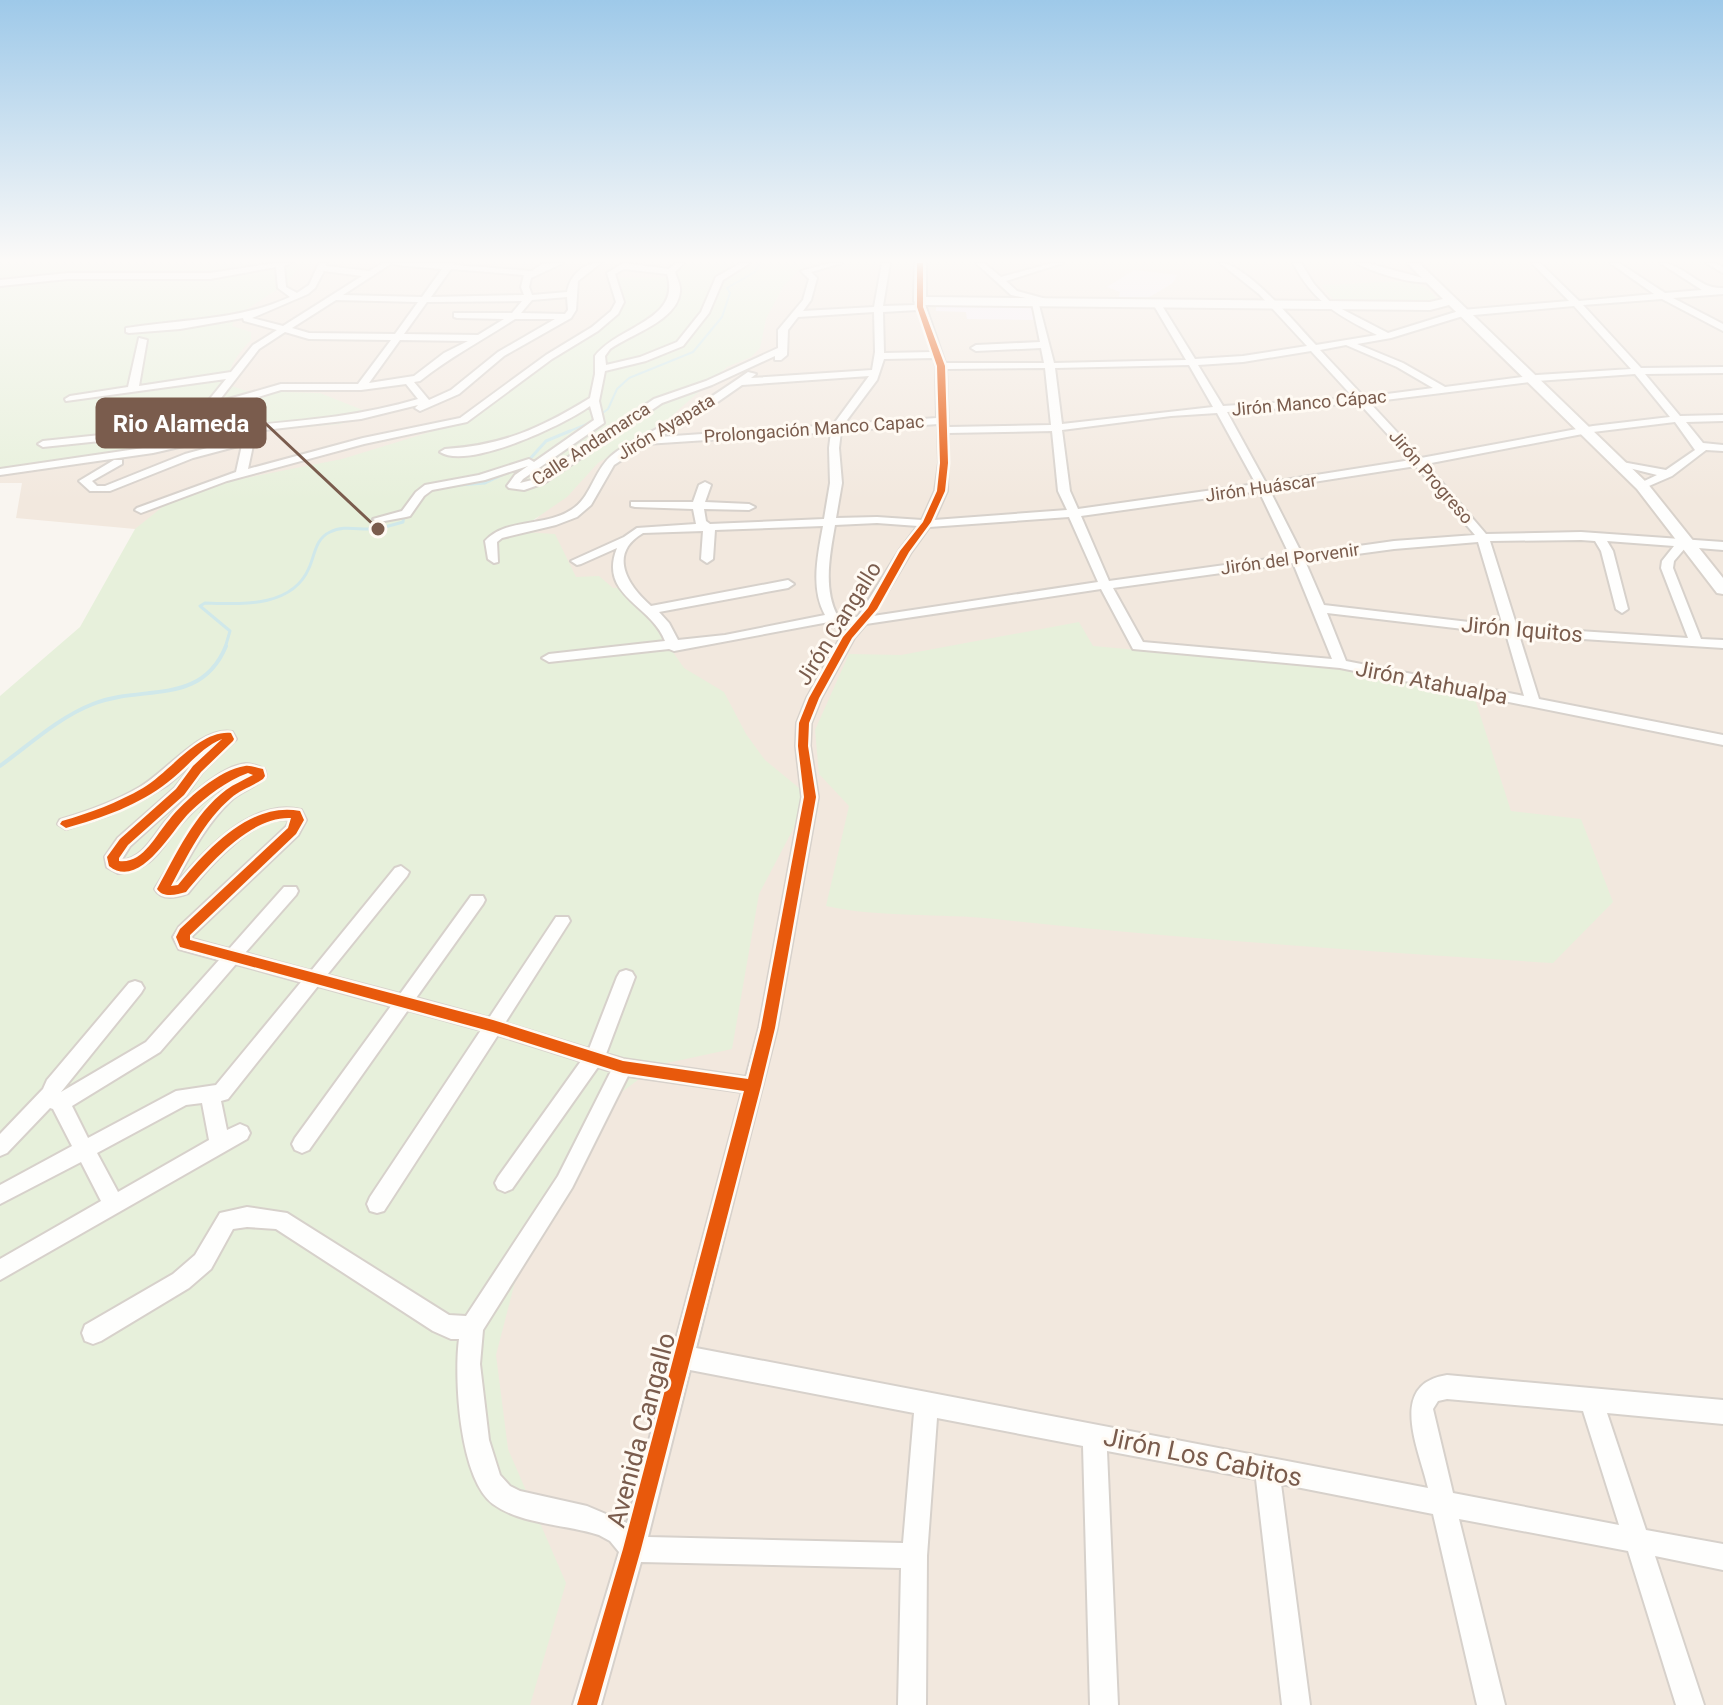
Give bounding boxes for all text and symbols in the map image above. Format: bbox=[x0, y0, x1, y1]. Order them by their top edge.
street label: Jirón Manco Cápac bbox=[1231, 385, 1387, 420]
street label: Jirón Ayapata bbox=[613, 389, 718, 464]
street label: Calle Andamarca bbox=[528, 398, 654, 490]
callout: Rio Alameda bbox=[97, 399, 265, 447]
text: Rio Alameda bbox=[113, 410, 249, 438]
street label: Prolongación Manco Capac bbox=[703, 410, 925, 447]
street label: Jirón Progreso bbox=[1385, 425, 1478, 528]
street label: Jirón Huáscar bbox=[1204, 469, 1318, 506]
street label: Jirón del Porvenir bbox=[1219, 538, 1361, 579]
street label: Jirón Cangallo bbox=[790, 557, 886, 690]
street label: Jirón Iquitos bbox=[1460, 612, 1584, 647]
street label: Jirón Atahualpa bbox=[1354, 656, 1510, 709]
street label: Avenida Cangallo bbox=[601, 1329, 681, 1531]
street label: Jirón Los Cabitos bbox=[1101, 1421, 1305, 1493]

